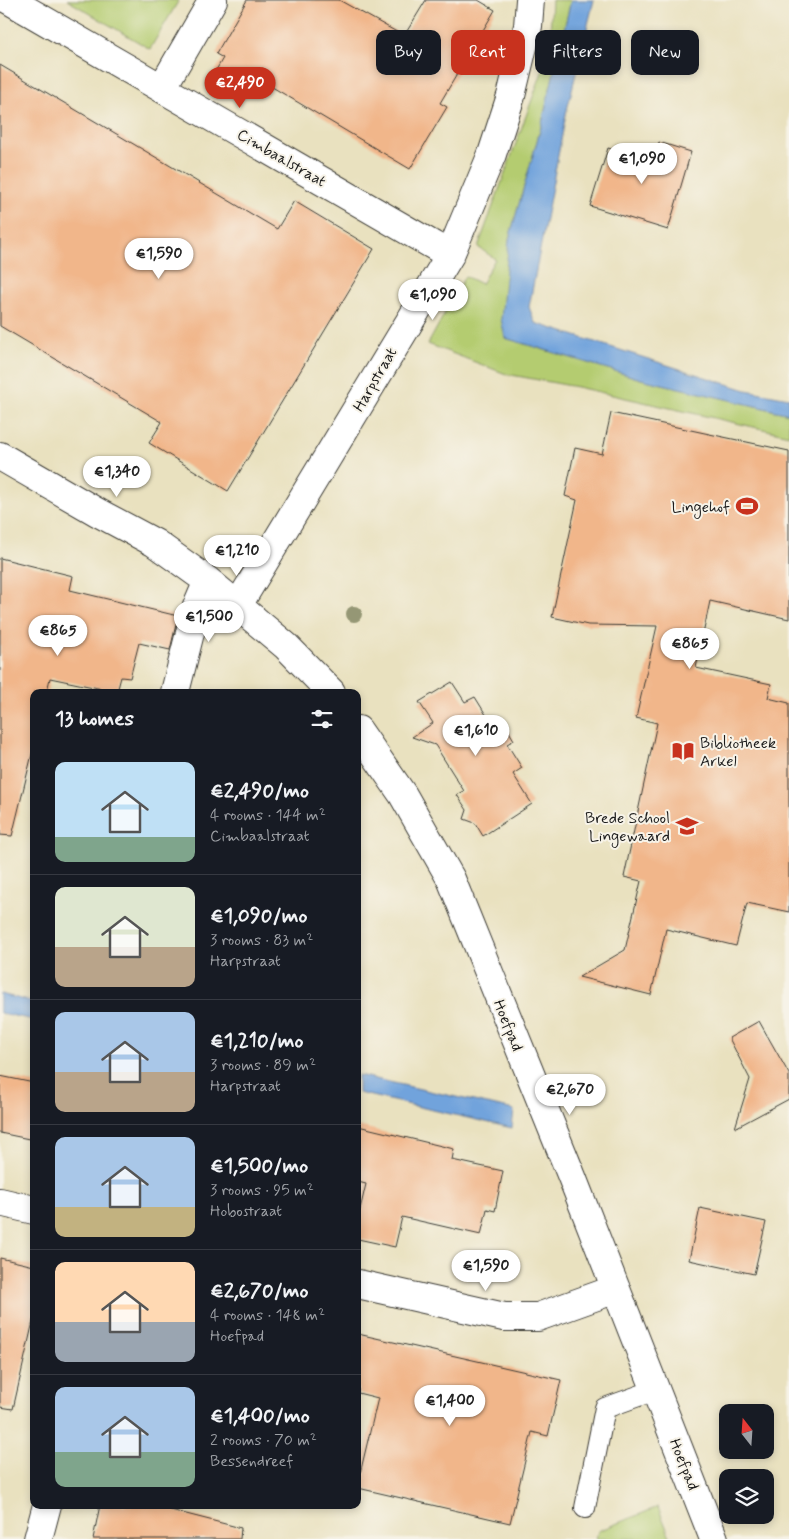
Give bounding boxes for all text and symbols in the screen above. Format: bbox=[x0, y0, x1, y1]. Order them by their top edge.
chip: Buy bbox=[376, 30, 441, 75]
chip: Rent bbox=[451, 30, 525, 75]
chip: Filters bbox=[535, 30, 621, 75]
chip: New bbox=[631, 30, 699, 75]
pin: €2,490 bbox=[199, 66, 281, 109]
text: €2,490 bbox=[216, 72, 264, 93]
street label: Cimbaalstraat bbox=[233, 124, 330, 192]
pin: €1,090 bbox=[601, 142, 683, 185]
text: €1,090 bbox=[618, 148, 666, 169]
pin: €1,590 bbox=[118, 238, 200, 280]
text: €1,590 bbox=[135, 243, 183, 264]
pin: €1,090 bbox=[392, 278, 474, 321]
text: €1,090 bbox=[409, 284, 457, 305]
street label: Harpstraat bbox=[348, 344, 402, 416]
pin: €1,340 bbox=[76, 456, 158, 498]
text: €1,340 bbox=[94, 461, 140, 482]
sports icon: Lingehof bbox=[734, 493, 760, 519]
place label: Lingehof bbox=[672, 497, 730, 519]
pin: €1,210 bbox=[196, 534, 278, 577]
text: €1,210 bbox=[215, 540, 259, 561]
pin: €1,500 bbox=[168, 600, 250, 643]
text: €1,500 bbox=[185, 606, 233, 627]
pin: €865 bbox=[28, 614, 88, 657]
text: €865 bbox=[39, 620, 77, 641]
pin: €865 bbox=[660, 628, 720, 670]
text: €865 bbox=[671, 633, 709, 654]
text: 13 homes bbox=[55, 705, 134, 733]
icon: filters bbox=[308, 705, 336, 733]
pin: €1,610 bbox=[435, 714, 517, 757]
text: €1,610 bbox=[453, 720, 499, 741]
place label: Bibliotheek Arkel bbox=[700, 733, 776, 772]
library icon: Bibliotheek Arkel bbox=[670, 738, 696, 764]
text: €2,490/mo bbox=[210, 777, 309, 805]
icon: home bbox=[95, 782, 155, 842]
text: 4 rooms · 144 m² bbox=[210, 805, 326, 826]
place label: Brede School Lingewaard bbox=[585, 808, 670, 848]
school or university icon: Brede School Lingewaard bbox=[674, 813, 700, 839]
text: Cimbaalstraat bbox=[210, 826, 309, 847]
text: €1,090/mo bbox=[210, 902, 307, 930]
icon: home bbox=[95, 907, 155, 967]
text: 3 rooms · 83 m² bbox=[210, 930, 313, 951]
text: Harpstraat bbox=[210, 951, 281, 972]
street label: Hoefpad bbox=[488, 997, 527, 1055]
text: €1,210/mo bbox=[210, 1027, 304, 1055]
icon: home bbox=[95, 1032, 155, 1092]
text: 3 rooms · 89 m² bbox=[210, 1055, 316, 1076]
pin: €2,670 bbox=[529, 1074, 611, 1116]
text: Harpstraat bbox=[210, 1076, 281, 1097]
text: €2,670 bbox=[546, 1079, 594, 1100]
text: €1,500/mo bbox=[210, 1152, 308, 1180]
icon: home bbox=[95, 1157, 155, 1217]
text: 3 rooms · 95 m² bbox=[210, 1180, 314, 1201]
text: Hobostraat bbox=[210, 1201, 282, 1222]
pin: €1,590 bbox=[445, 1250, 527, 1292]
text: €1,590 bbox=[462, 1255, 510, 1276]
text: €2,670/mo bbox=[210, 1277, 309, 1305]
icon: home bbox=[95, 1282, 155, 1342]
text: 4 rooms · 148 m² bbox=[210, 1305, 325, 1326]
text: Hoefpad bbox=[210, 1326, 264, 1347]
pin: €1,400 bbox=[409, 1384, 491, 1427]
text: €1,400 bbox=[425, 1390, 475, 1411]
text: €1,400/mo bbox=[210, 1402, 310, 1430]
north arrow bbox=[719, 1404, 774, 1459]
map controls bbox=[719, 1404, 774, 1524]
icon: home bbox=[95, 1407, 155, 1467]
text: 2 rooms · 70 m² bbox=[210, 1430, 317, 1451]
street label: Hoefpad bbox=[664, 1436, 703, 1494]
text: Bessendreef bbox=[210, 1451, 293, 1472]
button: layers bbox=[719, 1469, 774, 1524]

